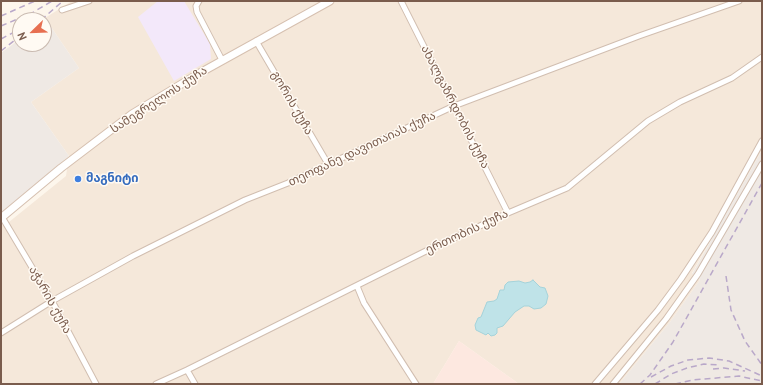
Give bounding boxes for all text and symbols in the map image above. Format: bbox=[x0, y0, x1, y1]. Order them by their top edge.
north arrow bbox=[12, 12, 52, 52]
text: N bbox=[14, 30, 30, 42]
street label: ახალგაზრდობის ქუჩა bbox=[418, 43, 492, 171]
street label: სამეგრელოს ქუჩა bbox=[108, 63, 210, 137]
street label: გორის ქუჩა bbox=[268, 68, 316, 138]
street label: თეოფანე დავითაიას ქუჩა bbox=[286, 108, 438, 190]
place label: მაგნიტი bbox=[86, 172, 139, 186]
marker: მაგნიტი bbox=[73, 174, 83, 184]
street label: ერთობის ქუჩა bbox=[423, 207, 511, 257]
street label: აჭარის ქუჩა bbox=[26, 264, 74, 336]

